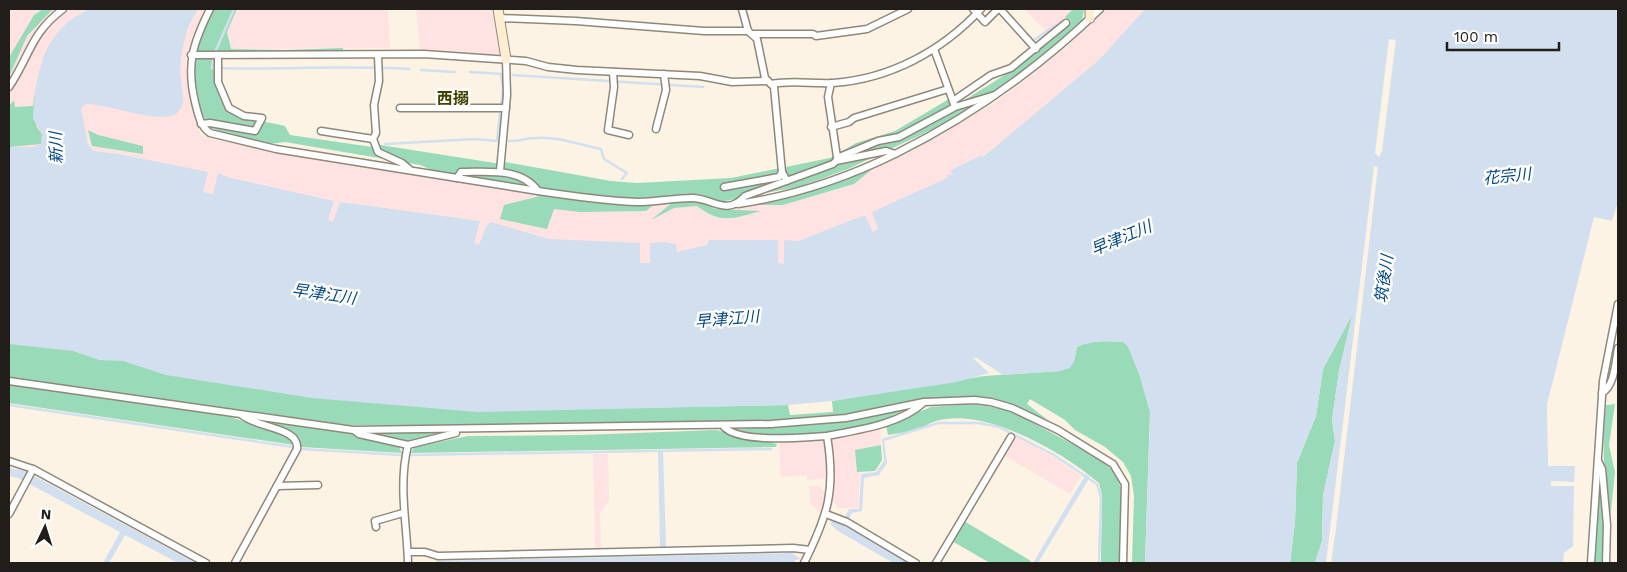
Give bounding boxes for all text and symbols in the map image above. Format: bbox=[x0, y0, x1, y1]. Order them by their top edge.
scale bar bbox=[1447, 20, 1560, 52]
text: 100 m bbox=[1454, 28, 1498, 46]
district label: 西搦 bbox=[437, 89, 469, 108]
water label: 新川 bbox=[46, 130, 66, 164]
water label: 花宗川 bbox=[1482, 164, 1534, 188]
water label: 早津江川 bbox=[1088, 216, 1156, 259]
water label: 筑後川 bbox=[1371, 252, 1397, 304]
water label: 早津江川 bbox=[291, 280, 359, 308]
water label: 早津江川 bbox=[694, 307, 762, 331]
north arrow bbox=[20, 502, 70, 552]
text: N bbox=[40, 506, 52, 522]

